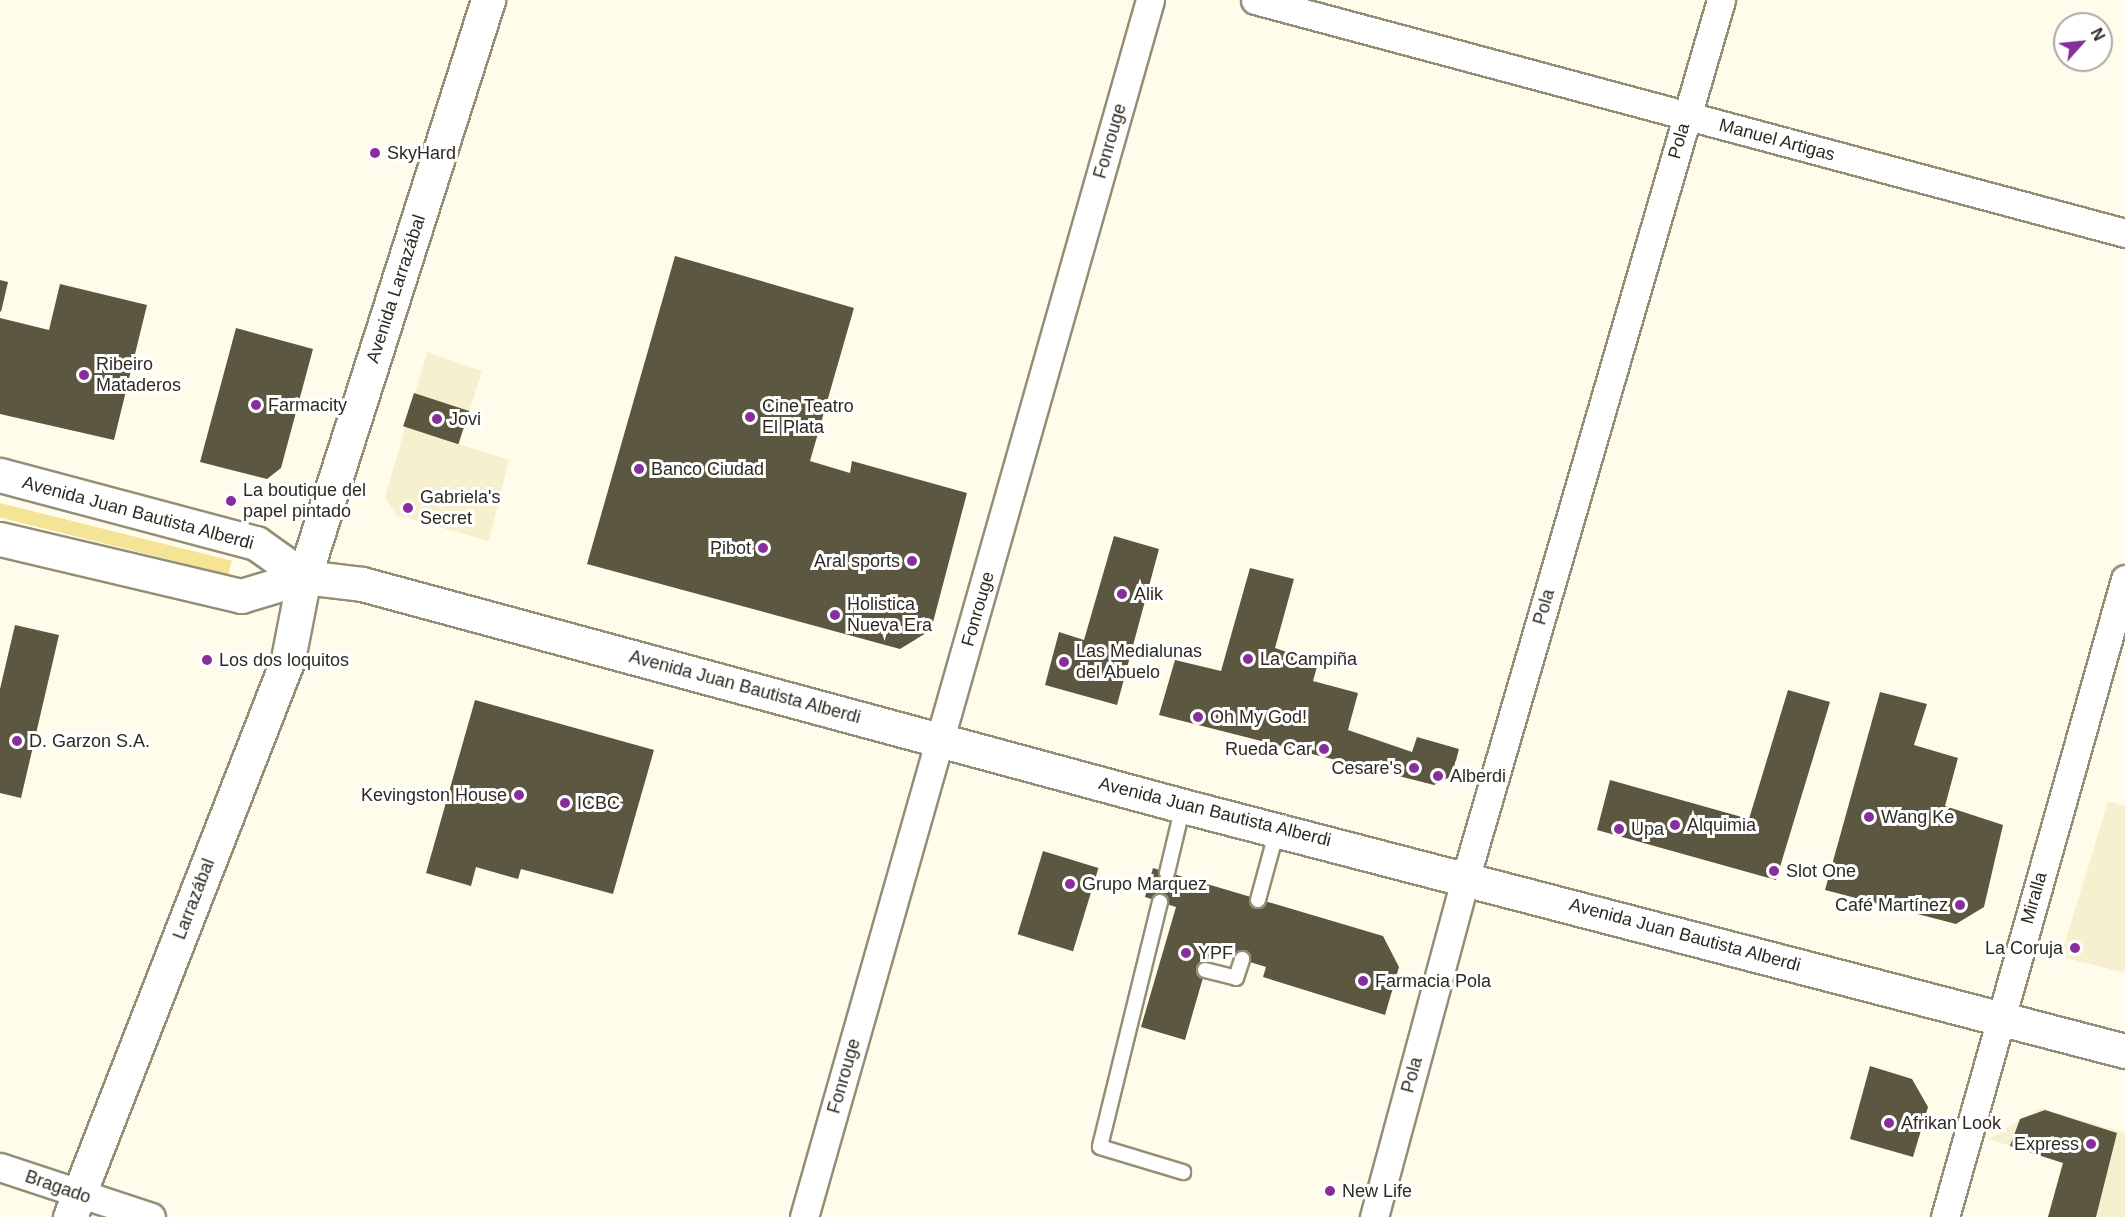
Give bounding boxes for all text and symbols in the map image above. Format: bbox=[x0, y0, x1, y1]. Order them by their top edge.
north arrow bbox=[2053, 12, 2113, 72]
text: N bbox=[2088, 25, 2108, 44]
street label: Fonrouge bbox=[1089, 101, 1131, 181]
street label: Manuel Artigas bbox=[1716, 114, 1838, 166]
street label: Pola bbox=[1664, 121, 1694, 161]
place label: SkyHard bbox=[387, 142, 456, 164]
marker: SkyHard bbox=[368, 146, 382, 160]
street label: Avenida Larrazábal bbox=[362, 212, 430, 366]
place label: Ribeiro Mataderos bbox=[96, 354, 181, 397]
marker: Ribeiro Mataderos bbox=[77, 368, 91, 382]
place label: Farmacity bbox=[268, 394, 347, 416]
place label: Cine Teatro El Plata bbox=[762, 396, 854, 438]
marker: Farmacity bbox=[249, 398, 263, 412]
place label: Jovi bbox=[449, 408, 481, 430]
marker: Cine Teatro El Plata bbox=[743, 410, 757, 424]
marker: Jovi bbox=[430, 412, 444, 426]
place label: Banco Ciudad bbox=[651, 458, 764, 480]
marker: Banco Ciudad bbox=[632, 462, 646, 476]
street label: Avenida Juan Bautista Alberdi bbox=[19, 472, 257, 554]
place label: La boutique del papel pintado bbox=[243, 480, 366, 522]
place label: Gabriela's Secret bbox=[420, 487, 500, 530]
marker: La boutique del papel pintado bbox=[224, 494, 238, 508]
marker: Gabriela's Secret bbox=[401, 501, 415, 515]
place label: Pibot bbox=[710, 537, 751, 559]
marker: Pibot bbox=[756, 541, 770, 555]
place label: Aral sports bbox=[814, 550, 900, 572]
marker: Aral sports bbox=[905, 554, 919, 568]
street label: Fonrouge bbox=[957, 569, 999, 649]
place label: Alik bbox=[1134, 583, 1163, 605]
marker: Alik bbox=[1115, 587, 1129, 601]
street label: Pola bbox=[1529, 587, 1559, 627]
place label: Holistica Nueva Era bbox=[847, 594, 932, 636]
marker: Holistica Nueva Era bbox=[828, 608, 842, 622]
place label: Las Medialunas del Abuelo bbox=[1076, 641, 1202, 684]
street label: Avenida Juan Bautista Alberdi bbox=[626, 646, 864, 728]
place label: La Campiña bbox=[1260, 648, 1357, 670]
place label: Los dos loquitos bbox=[219, 649, 349, 671]
marker: La Campiña bbox=[1241, 652, 1255, 666]
marker: Los dos loquitos bbox=[200, 653, 214, 667]
marker: Las Medialunas del Abuelo bbox=[1057, 655, 1071, 669]
place label: Oh My God! bbox=[1210, 706, 1307, 728]
marker: Oh My God! bbox=[1191, 710, 1205, 724]
place label: D. Garzon S.A. bbox=[29, 730, 150, 752]
marker: D. Garzon S.A. bbox=[10, 734, 24, 748]
place label: Rueda Car bbox=[1225, 738, 1312, 760]
marker: Rueda Car bbox=[1317, 742, 1331, 756]
place label: Cesare's bbox=[1332, 757, 1402, 779]
marker: Cesare's bbox=[1407, 761, 1421, 775]
place label: Alberdi bbox=[1450, 765, 1506, 787]
marker: Alberdi bbox=[1431, 769, 1445, 783]
street label: Avenida Juan Bautista Alberdi bbox=[1096, 773, 1334, 851]
place label: Kevingston House bbox=[361, 784, 507, 806]
marker: Kevingston House bbox=[512, 788, 526, 802]
place label: ICBC bbox=[577, 792, 620, 814]
marker: ICBC bbox=[558, 796, 572, 810]
place label: Wang Ke bbox=[1881, 806, 1954, 828]
marker: Wang Ke bbox=[1862, 810, 1876, 824]
place label: Alquimia bbox=[1687, 814, 1756, 836]
place label: Upa bbox=[1631, 818, 1664, 840]
marker: Alquimia bbox=[1668, 818, 1682, 832]
marker: Upa bbox=[1612, 822, 1626, 836]
street label: Larrazábal bbox=[169, 855, 219, 943]
place label: Slot One bbox=[1786, 860, 1856, 882]
marker: Slot One bbox=[1767, 864, 1781, 878]
street label: Miralla bbox=[2016, 870, 2052, 926]
place label: Grupo Marquez bbox=[1082, 873, 1207, 895]
marker: Grupo Marquez bbox=[1063, 877, 1077, 891]
street label: Avenida Juan Bautista Alberdi bbox=[1566, 894, 1804, 976]
place label: Café Martínez bbox=[1835, 894, 1948, 916]
marker: Café Martínez bbox=[1953, 898, 1967, 912]
place label: La Coruja bbox=[1985, 937, 2063, 959]
marker: La Coruja bbox=[2068, 941, 2082, 955]
place label: YPF bbox=[1198, 942, 1233, 964]
marker: YPF bbox=[1179, 946, 1193, 960]
place label: Farmacia Pola bbox=[1375, 970, 1491, 992]
marker: Farmacia Pola bbox=[1356, 974, 1370, 988]
street label: Fonrouge bbox=[823, 1036, 865, 1116]
street label: Pola bbox=[1397, 1055, 1427, 1095]
place label: Afrikan Look bbox=[1901, 1112, 2001, 1134]
marker: Afrikan Look bbox=[1882, 1116, 1896, 1130]
place label: Express bbox=[2014, 1133, 2079, 1155]
marker: Express bbox=[2084, 1137, 2098, 1151]
street label: Bragado bbox=[22, 1166, 94, 1208]
place label: New Life bbox=[1342, 1180, 1412, 1202]
marker: New Life bbox=[1323, 1184, 1337, 1198]

